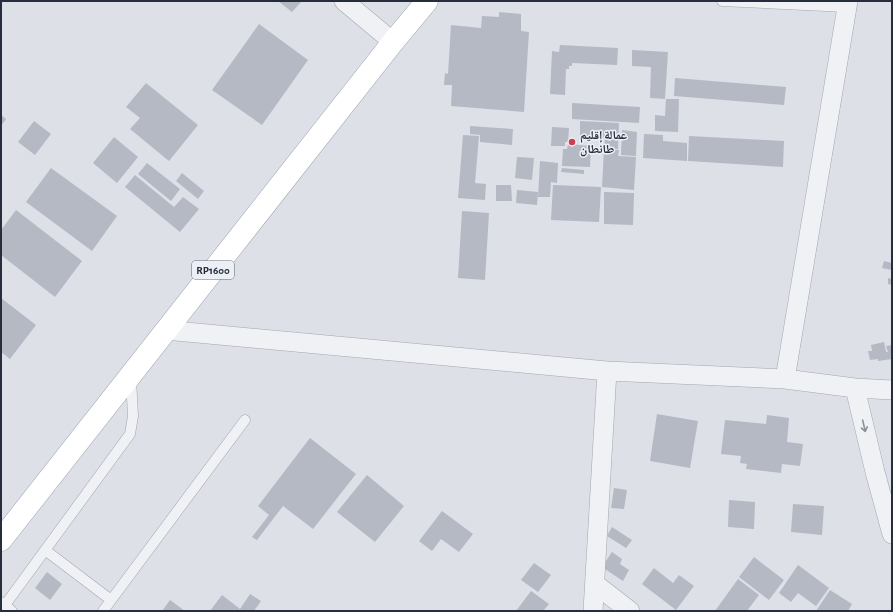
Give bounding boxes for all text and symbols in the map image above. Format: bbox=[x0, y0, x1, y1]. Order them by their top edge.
place label: عمالة إقليم طانطان bbox=[580, 129, 627, 157]
marker: عمالة إقليم طانطان bbox=[567, 137, 577, 147]
road number: RP1600 bbox=[192, 261, 234, 279]
one-way arrow bbox=[861, 419, 868, 432]

